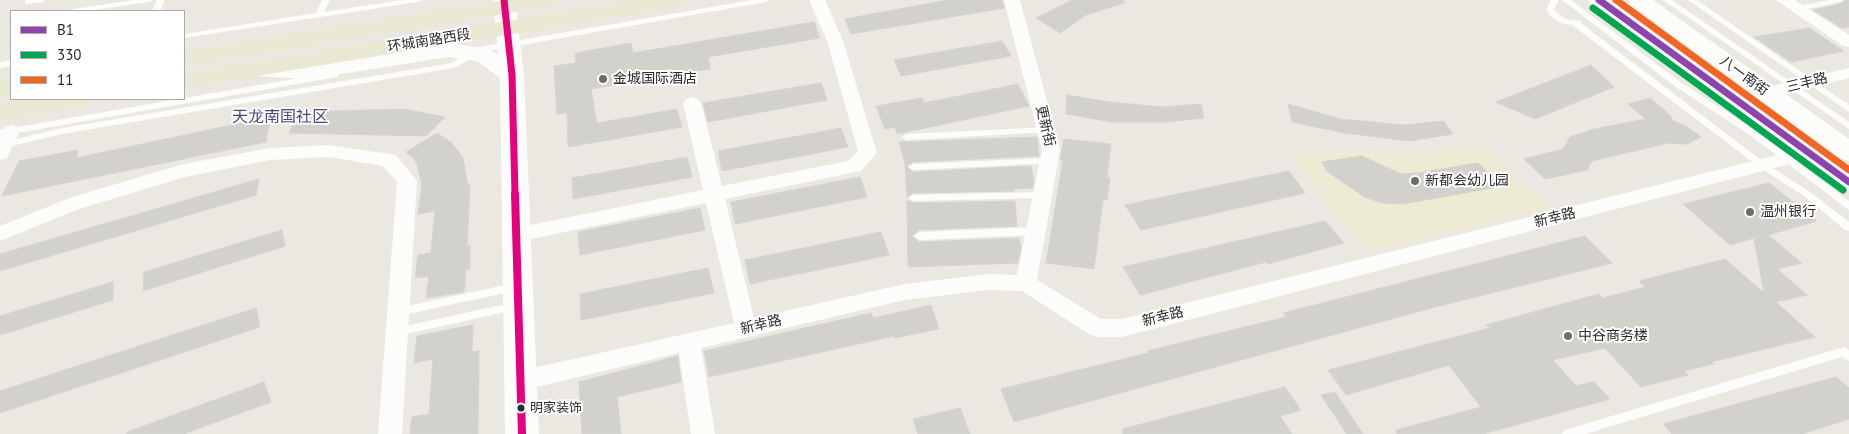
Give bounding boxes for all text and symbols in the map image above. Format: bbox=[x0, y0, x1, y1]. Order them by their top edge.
legend bbox=[10, 10, 185, 100]
text: B1 bbox=[57, 20, 74, 39]
street label: 环城南路西段 bbox=[386, 26, 472, 56]
text: 330 bbox=[57, 45, 82, 64]
street label: 八一南街 bbox=[1716, 53, 1772, 99]
text: 11 bbox=[57, 70, 73, 89]
street label: 三丰路 bbox=[1785, 70, 1829, 96]
place label: 金城国际酒店 bbox=[613, 71, 697, 87]
marker: 金城国际酒店 bbox=[597, 73, 609, 85]
street label: 更新街 bbox=[1032, 104, 1058, 148]
district label: 天龙南国社区 bbox=[232, 107, 328, 127]
place label: 新都会幼儿园 bbox=[1425, 173, 1509, 189]
marker: 新都会幼儿园 bbox=[1409, 175, 1421, 187]
place label: 温州银行 bbox=[1760, 204, 1816, 220]
street label: 新幸路 bbox=[1533, 205, 1577, 231]
marker: 温州银行 bbox=[1744, 206, 1756, 218]
street label: 新幸路 bbox=[1141, 304, 1185, 330]
street label: 新幸路 bbox=[739, 312, 783, 338]
place label: 中谷商务楼 bbox=[1578, 328, 1648, 344]
marker: 中谷商务楼 bbox=[1562, 330, 1574, 342]
place label: 明家装饰 bbox=[530, 400, 582, 416]
marker: 明家装饰 bbox=[516, 403, 526, 413]

